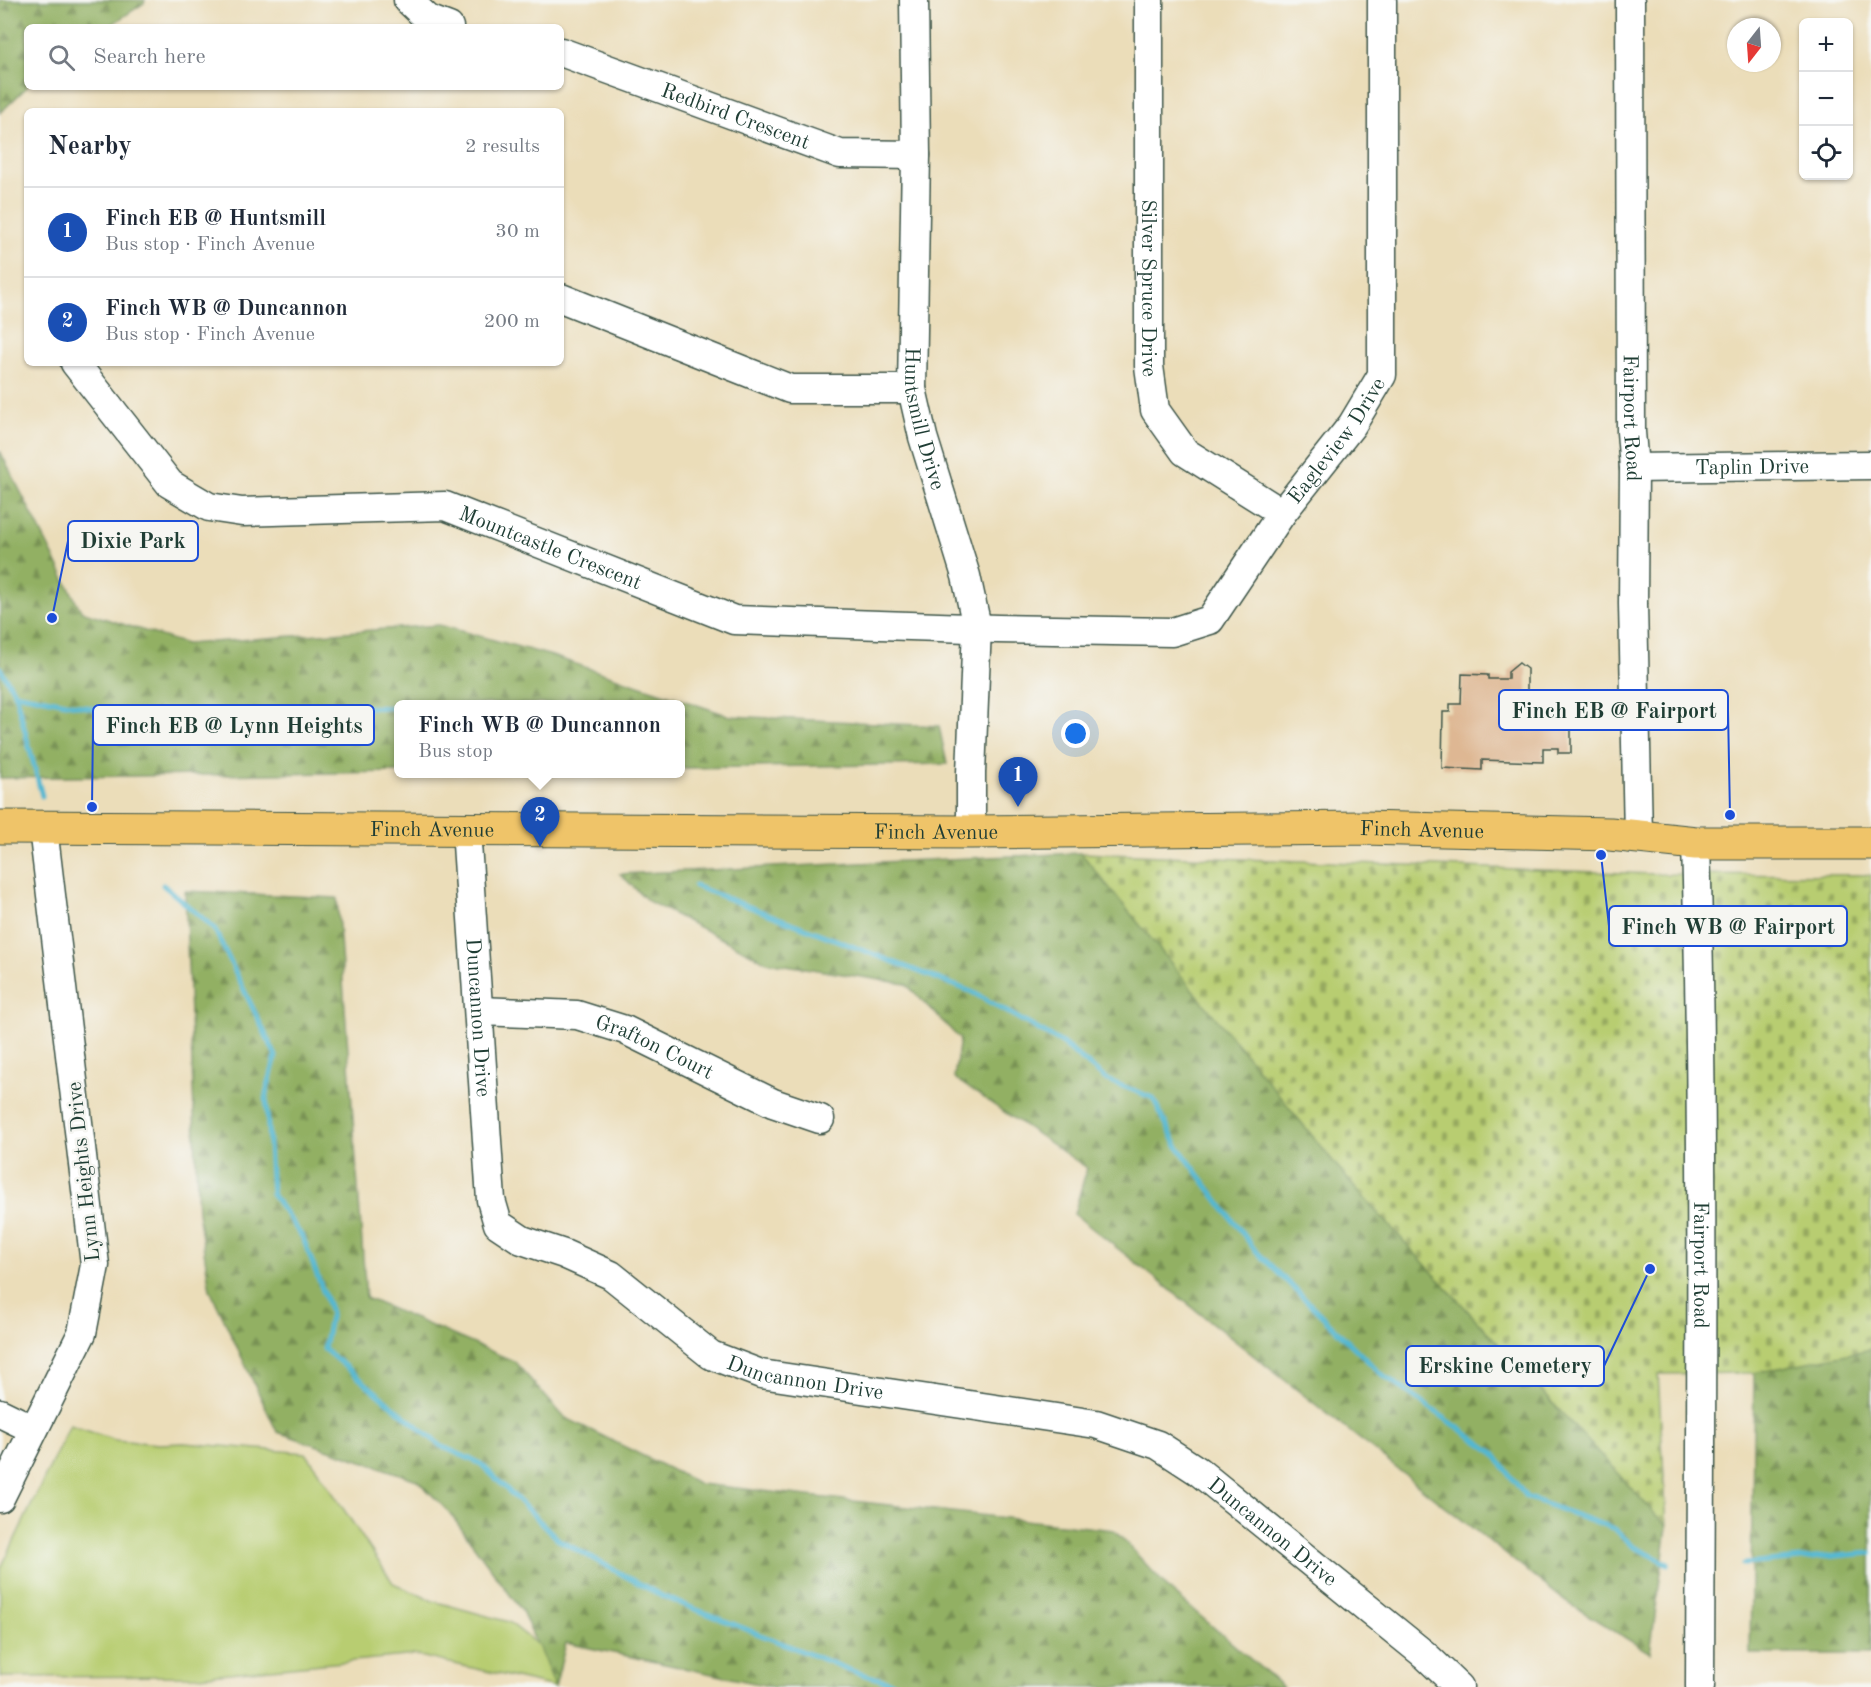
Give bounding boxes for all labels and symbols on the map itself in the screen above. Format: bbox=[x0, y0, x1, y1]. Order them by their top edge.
north arrow bbox=[1727, 18, 1781, 72]
street label: Redbird Crescent bbox=[658, 81, 812, 154]
street label: Silver Spruce Drive bbox=[1137, 199, 1159, 378]
street label: Huntsmill Drive bbox=[900, 347, 948, 493]
street label: Fairport Road bbox=[1619, 354, 1643, 482]
street label: Eagleview Drive bbox=[1285, 374, 1390, 508]
street label: Taplin Drive bbox=[1695, 457, 1809, 479]
street label: Mountcastle Crescent bbox=[456, 504, 644, 594]
callout: Dixie Park bbox=[68, 521, 198, 561]
text: Dixie Park bbox=[80, 531, 186, 553]
callout: Finch EB @ Fairport bbox=[1499, 690, 1728, 730]
text: Finch EB @ Fairport bbox=[1511, 701, 1717, 723]
callout: Finch EB @ Lynn Heights bbox=[93, 705, 374, 745]
text: Finch EB @ Lynn Heights bbox=[105, 716, 363, 738]
your location bbox=[1061, 719, 1090, 748]
pin: 1 bbox=[998, 758, 1038, 807]
pin: 2 bbox=[520, 798, 560, 847]
street label: Finch Avenue bbox=[1359, 819, 1484, 843]
street label: Finch Avenue bbox=[370, 820, 494, 842]
street label: Finch Avenue bbox=[874, 822, 998, 844]
callout: Finch WB @ Fairport bbox=[1609, 906, 1847, 946]
text: Finch WB @ Fairport bbox=[1621, 917, 1835, 939]
street label: Duncannon Drive bbox=[461, 937, 493, 1098]
street label: Grafton Court bbox=[593, 1012, 716, 1084]
street label: Lynn Heights Drive bbox=[65, 1081, 104, 1263]
street label: Fairport Road bbox=[1689, 1201, 1710, 1329]
callout: Erskine Cemetery bbox=[1406, 1346, 1604, 1386]
street label: Duncannon Drive bbox=[723, 1353, 885, 1404]
text: Erskine Cemetery bbox=[1418, 1356, 1592, 1378]
street label: Duncannon Drive bbox=[1203, 1474, 1340, 1591]

